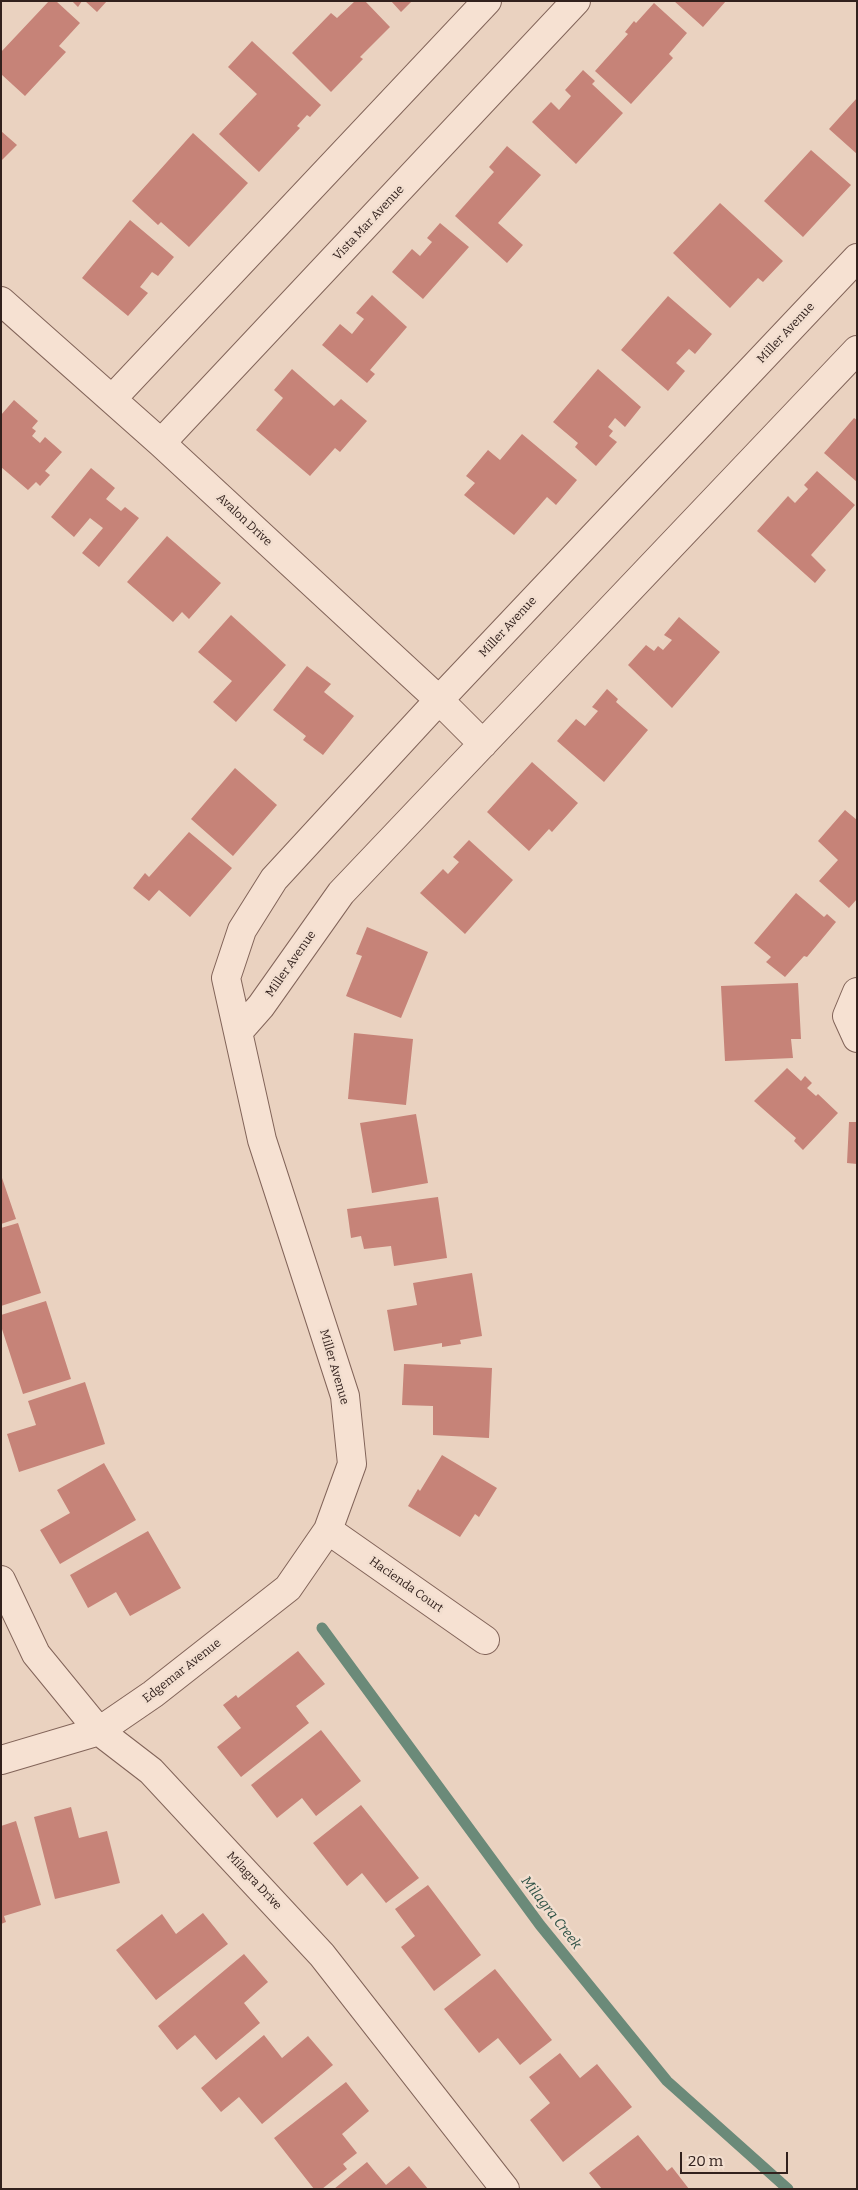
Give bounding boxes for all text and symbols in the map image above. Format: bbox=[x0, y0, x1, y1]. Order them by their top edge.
street label: Vista Mar Avenue bbox=[331, 183, 407, 263]
street label: Miller Avenue bbox=[754, 300, 818, 366]
street label: Avalon Drive bbox=[213, 491, 275, 549]
street label: Miller Avenue bbox=[476, 594, 540, 660]
street label: Miller Avenue bbox=[263, 928, 319, 1000]
street label: Miller Avenue bbox=[316, 1328, 352, 1406]
street label: Hacienda Court bbox=[366, 1554, 446, 1616]
street label: Edgemar Avenue bbox=[140, 1636, 224, 1706]
street label: Milagra Drive bbox=[223, 1849, 285, 1913]
water label: Milagra Creek bbox=[517, 1873, 585, 1953]
scale bar bbox=[683, 2142, 790, 2174]
text: 20 m bbox=[688, 2152, 723, 2170]

